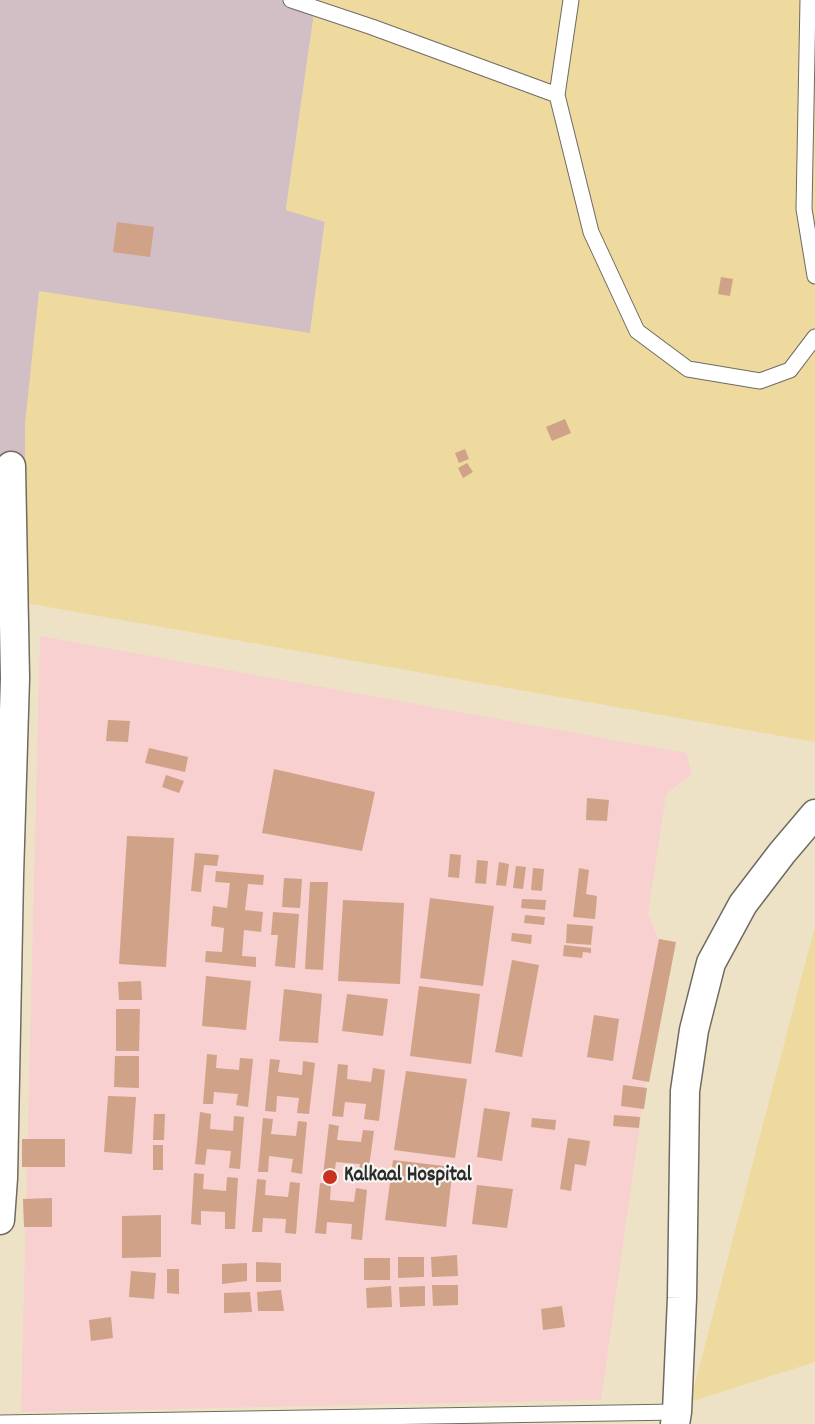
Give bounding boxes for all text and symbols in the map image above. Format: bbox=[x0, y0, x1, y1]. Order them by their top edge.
place label: Kalkaal Hospital bbox=[344, 1164, 472, 1190]
marker: Kalkaal Hospital bbox=[321, 1168, 339, 1186]

